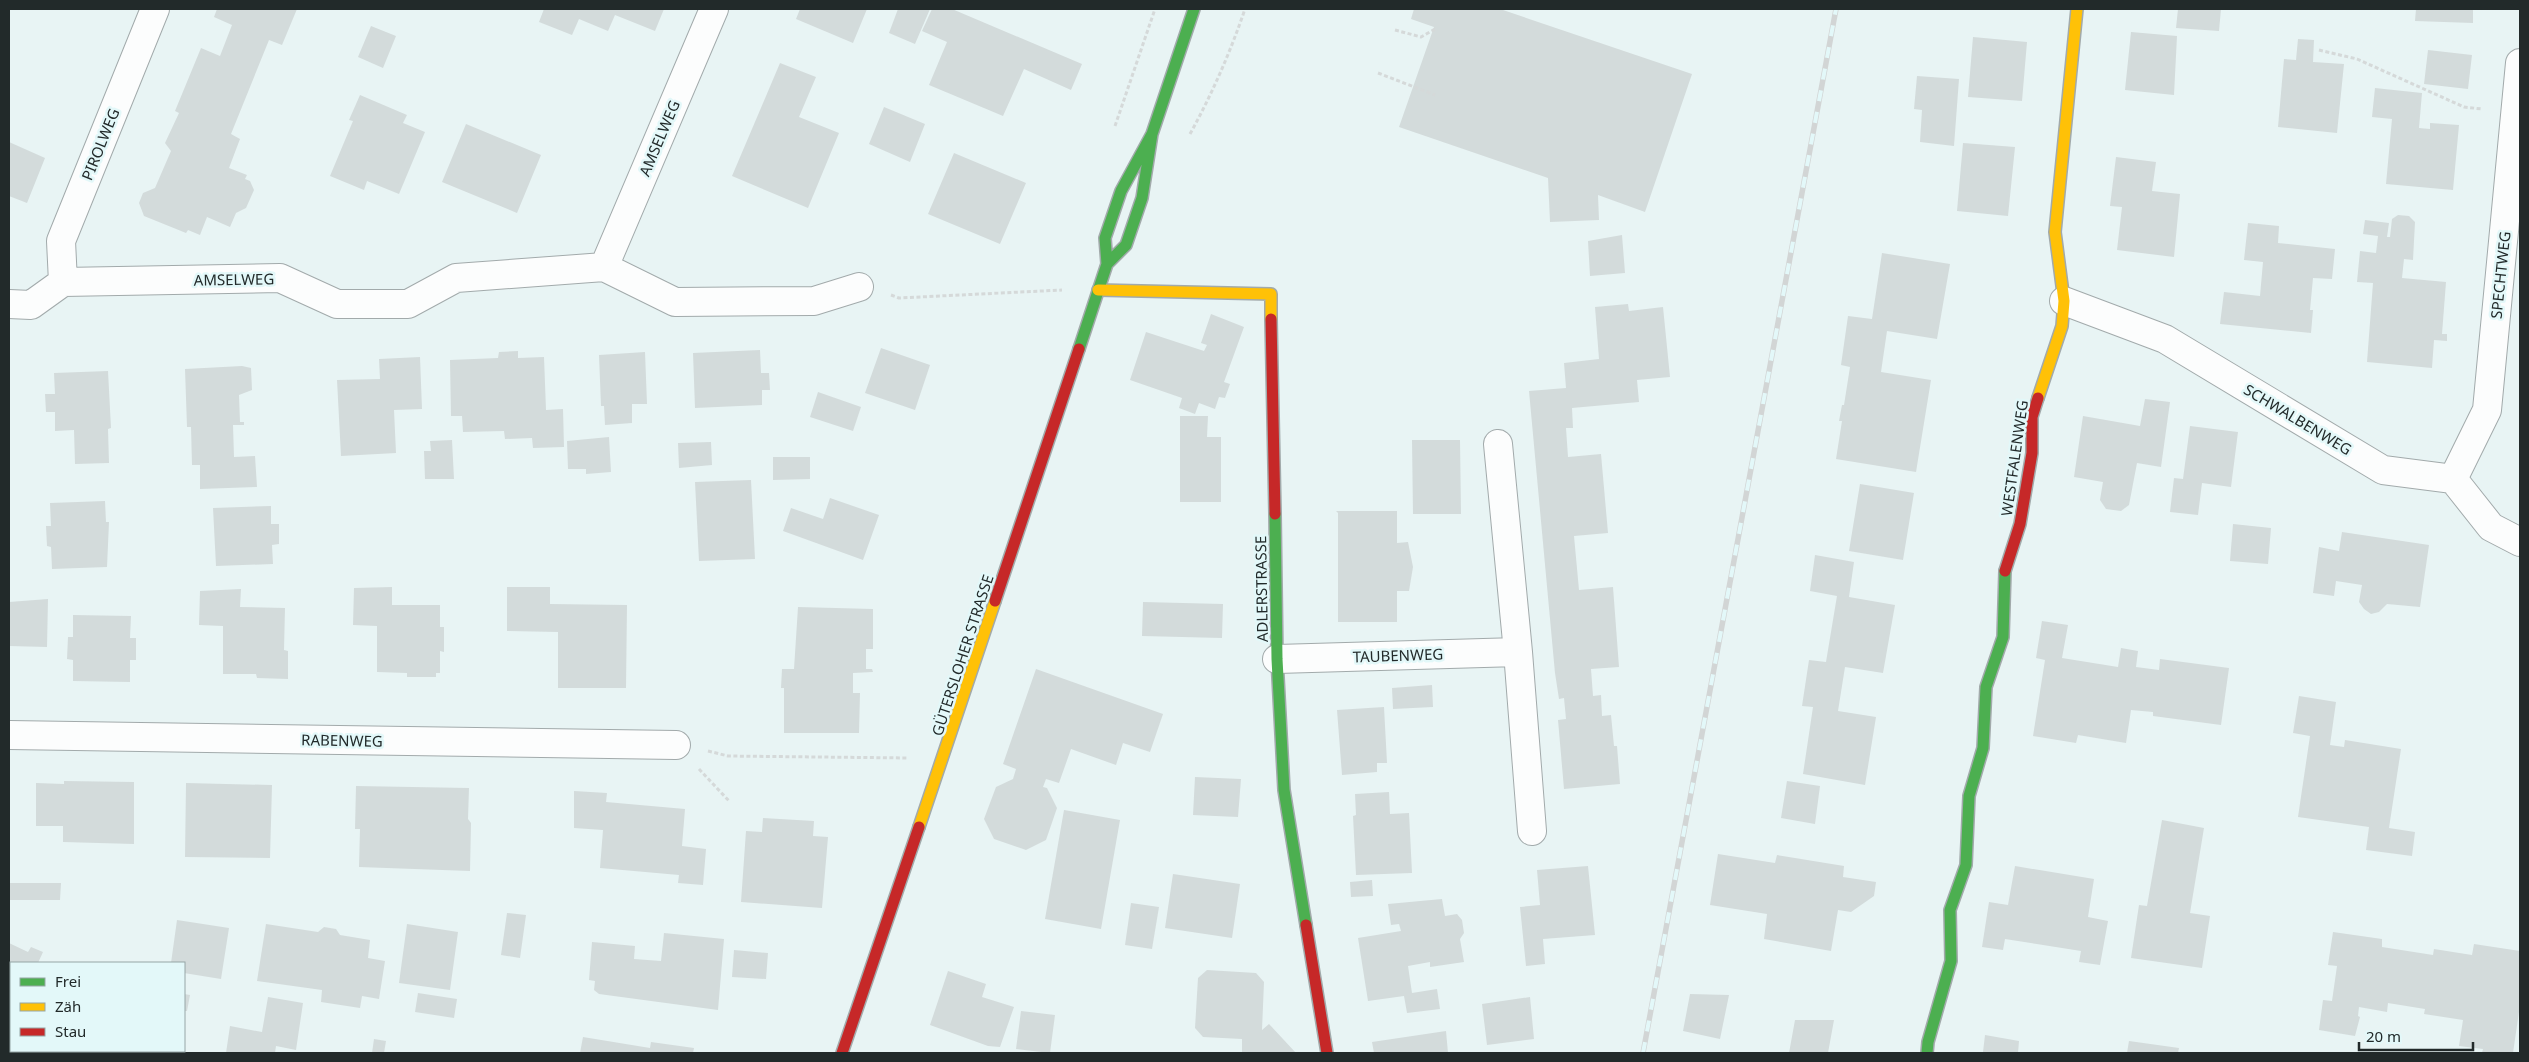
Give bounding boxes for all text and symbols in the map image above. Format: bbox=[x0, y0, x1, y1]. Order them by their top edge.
street label: AMSELWEG bbox=[634, 97, 684, 179]
street label: PIROLWEG bbox=[76, 105, 124, 183]
street label: SPECHTWEG bbox=[2485, 230, 2515, 320]
street label: AMSELWEG bbox=[194, 268, 274, 290]
street label: SCHWALBENWEG bbox=[2240, 379, 2356, 459]
street label: WESTFALENWEG bbox=[1996, 399, 2032, 517]
street label: ADLERSTRASSE bbox=[1250, 536, 1272, 642]
street label: GÜTERSLOHER STRASSE bbox=[926, 572, 998, 738]
street label: TAUBENWEG bbox=[1352, 643, 1444, 667]
street label: RABENWEG bbox=[301, 729, 383, 751]
legend bbox=[10, 962, 185, 1052]
text: Frei bbox=[55, 971, 81, 991]
text: Zäh bbox=[55, 996, 81, 1016]
scale bar bbox=[2359, 1020, 2473, 1052]
text: Stau bbox=[55, 1021, 86, 1041]
text: 20 m bbox=[2366, 1026, 2401, 1046]

